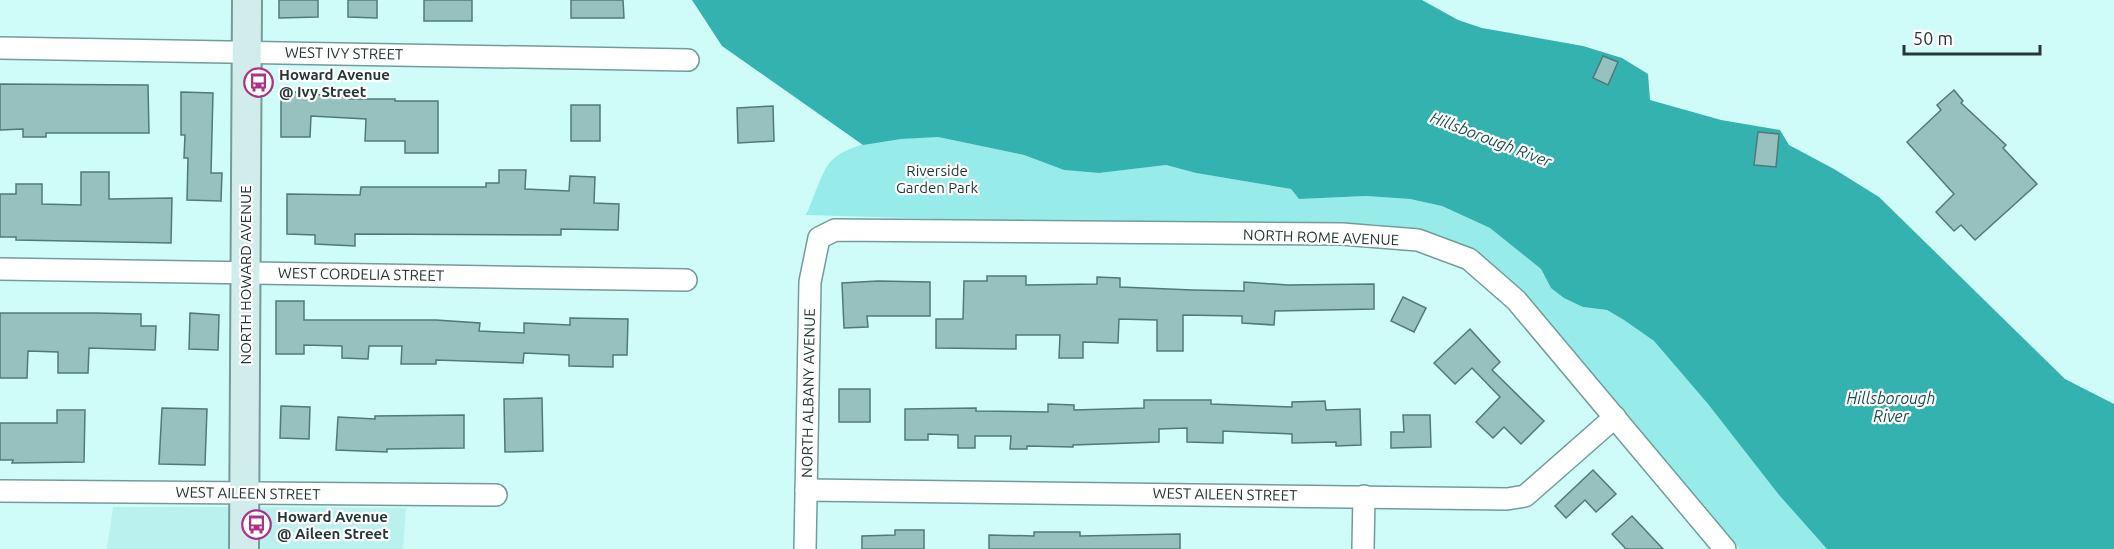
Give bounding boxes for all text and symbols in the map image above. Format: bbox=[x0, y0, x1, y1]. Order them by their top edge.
scale bar bbox=[1904, 18, 2040, 56]
text: 50 m bbox=[1913, 28, 1953, 48]
street label: WEST IVY STREET bbox=[285, 43, 404, 63]
place label: Howard Avenue @ Ivy Street bbox=[279, 66, 390, 100]
bus stop icon: Howard Avenue @ Ivy Street bbox=[242, 67, 274, 99]
water label: Hillsborough River bbox=[1428, 108, 1555, 171]
park label: Riverside Garden Park bbox=[896, 162, 979, 196]
street label: NORTH HOWARD AVENUE bbox=[237, 185, 254, 365]
street label: NORTH ROME AVENUE bbox=[1243, 226, 1399, 248]
street label: WEST CORDELIA STREET bbox=[278, 264, 445, 284]
street label: NORTH ALBANY AVENUE bbox=[798, 308, 818, 478]
water label: Hillsborough River bbox=[1847, 389, 1935, 425]
street label: WEST AILEEN STREET bbox=[175, 483, 321, 503]
street label: WEST AILEEN STREET bbox=[1152, 484, 1298, 504]
place label: Howard Avenue @ Aileen Street bbox=[277, 508, 389, 542]
bus stop icon: Howard Avenue @ Aileen Street bbox=[240, 509, 272, 541]

